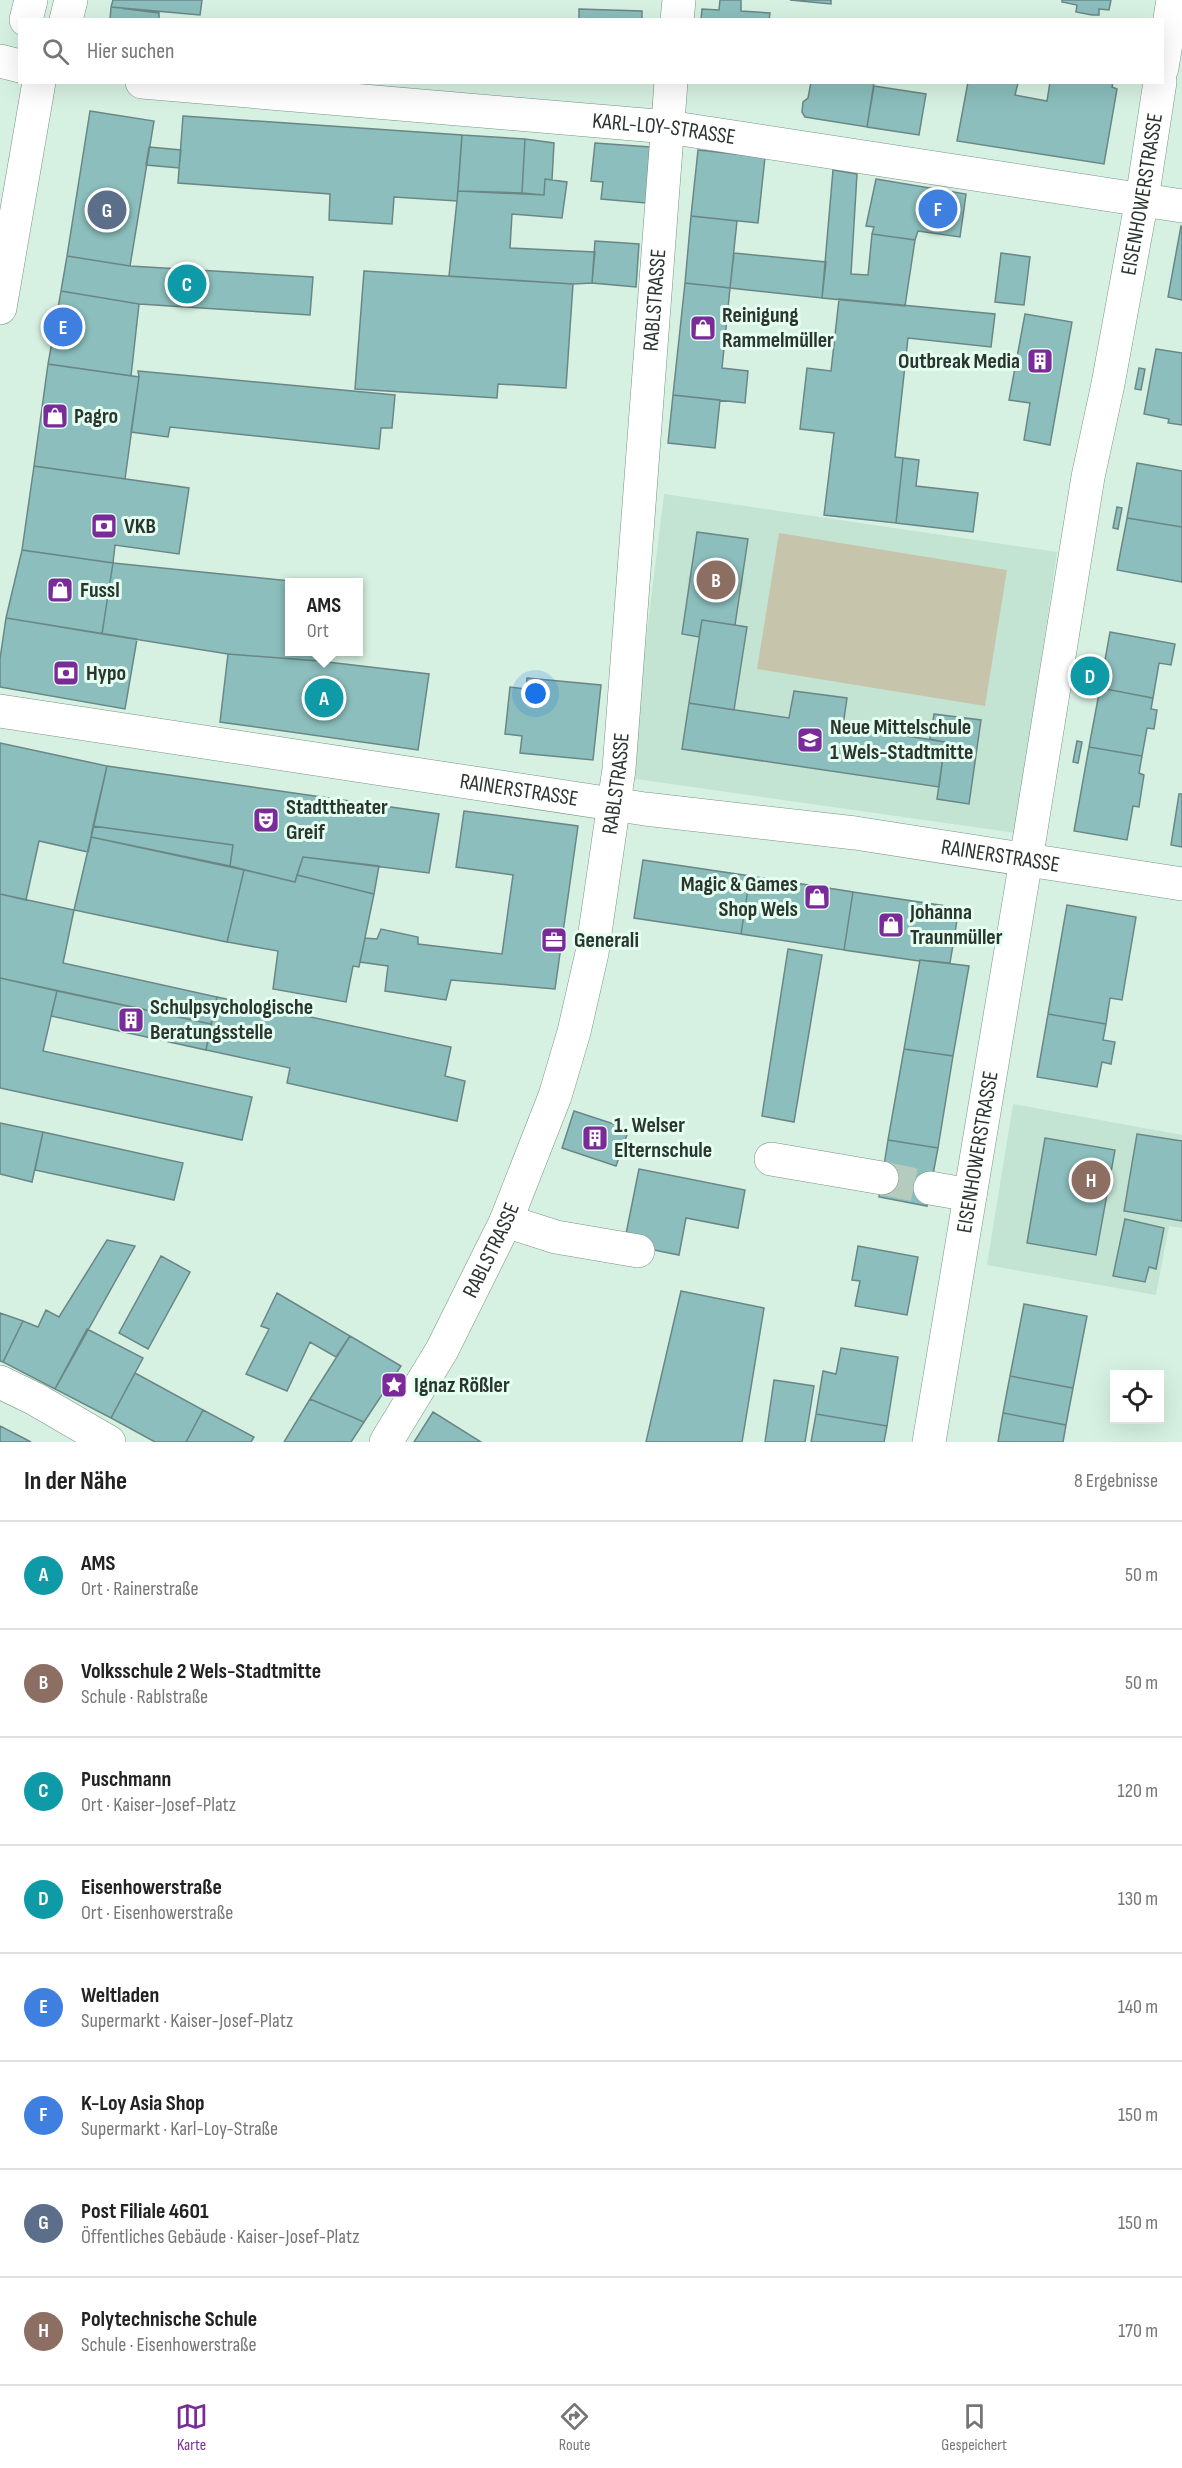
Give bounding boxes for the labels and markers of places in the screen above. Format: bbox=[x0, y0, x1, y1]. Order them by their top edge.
pin: F bbox=[918, 186, 958, 232]
pin: G bbox=[88, 188, 126, 232]
pin: C bbox=[168, 262, 207, 306]
place label: Reinigung Rammelmüller bbox=[722, 302, 834, 354]
pin: E bbox=[44, 304, 82, 350]
shop icon: Reinigung Rammelmüller bbox=[688, 313, 718, 343]
building icon: Outbreak Media bbox=[1025, 346, 1055, 376]
place label: Outbreak Media bbox=[898, 348, 1020, 375]
shop icon: Pagro bbox=[40, 401, 70, 431]
place label: Pagro bbox=[74, 403, 118, 430]
bank icon: VKB bbox=[89, 511, 119, 541]
place label: VKB bbox=[124, 513, 156, 540]
pin: B bbox=[696, 558, 736, 602]
shop icon: Fussl bbox=[45, 575, 75, 605]
place label: Fussl bbox=[80, 577, 120, 604]
pin: D bbox=[1070, 654, 1110, 698]
bank icon: Hypo bbox=[51, 658, 81, 688]
place label: Hypo bbox=[86, 660, 126, 687]
pin: A bbox=[304, 676, 344, 720]
place label: Neue Mittelschule 1 Wels-Stadtmitte bbox=[830, 714, 973, 766]
school or university icon: Neue Mittelschule 1 Wels-Stadtmitte bbox=[795, 725, 825, 755]
place label: Stadttheater Greif bbox=[286, 794, 388, 846]
theatre icon: Stadttheater Greif bbox=[251, 805, 281, 835]
place label: Magic & Games Shop Wels bbox=[681, 871, 798, 923]
shop icon: Magic & Games Shop Wels bbox=[802, 882, 832, 912]
place label: Johanna Traunmüller bbox=[909, 899, 1003, 951]
shop icon: Johanna Traunmüller bbox=[876, 910, 906, 940]
office icon: Generali bbox=[539, 925, 569, 955]
place label: Generali bbox=[574, 927, 639, 954]
place label: Schulpsychologische Beratungsstelle bbox=[150, 994, 313, 1046]
building icon: Schulpsychologische Beratungsstelle bbox=[116, 1005, 146, 1035]
place label: 1. Welser Elternschule bbox=[614, 1112, 712, 1164]
building icon: 1. Welser Elternschule bbox=[580, 1123, 610, 1153]
pin: H bbox=[1072, 1158, 1110, 1202]
place icon: Ignaz Rößler bbox=[379, 1370, 409, 1400]
place label: Ignaz Rößler bbox=[414, 1372, 510, 1399]

